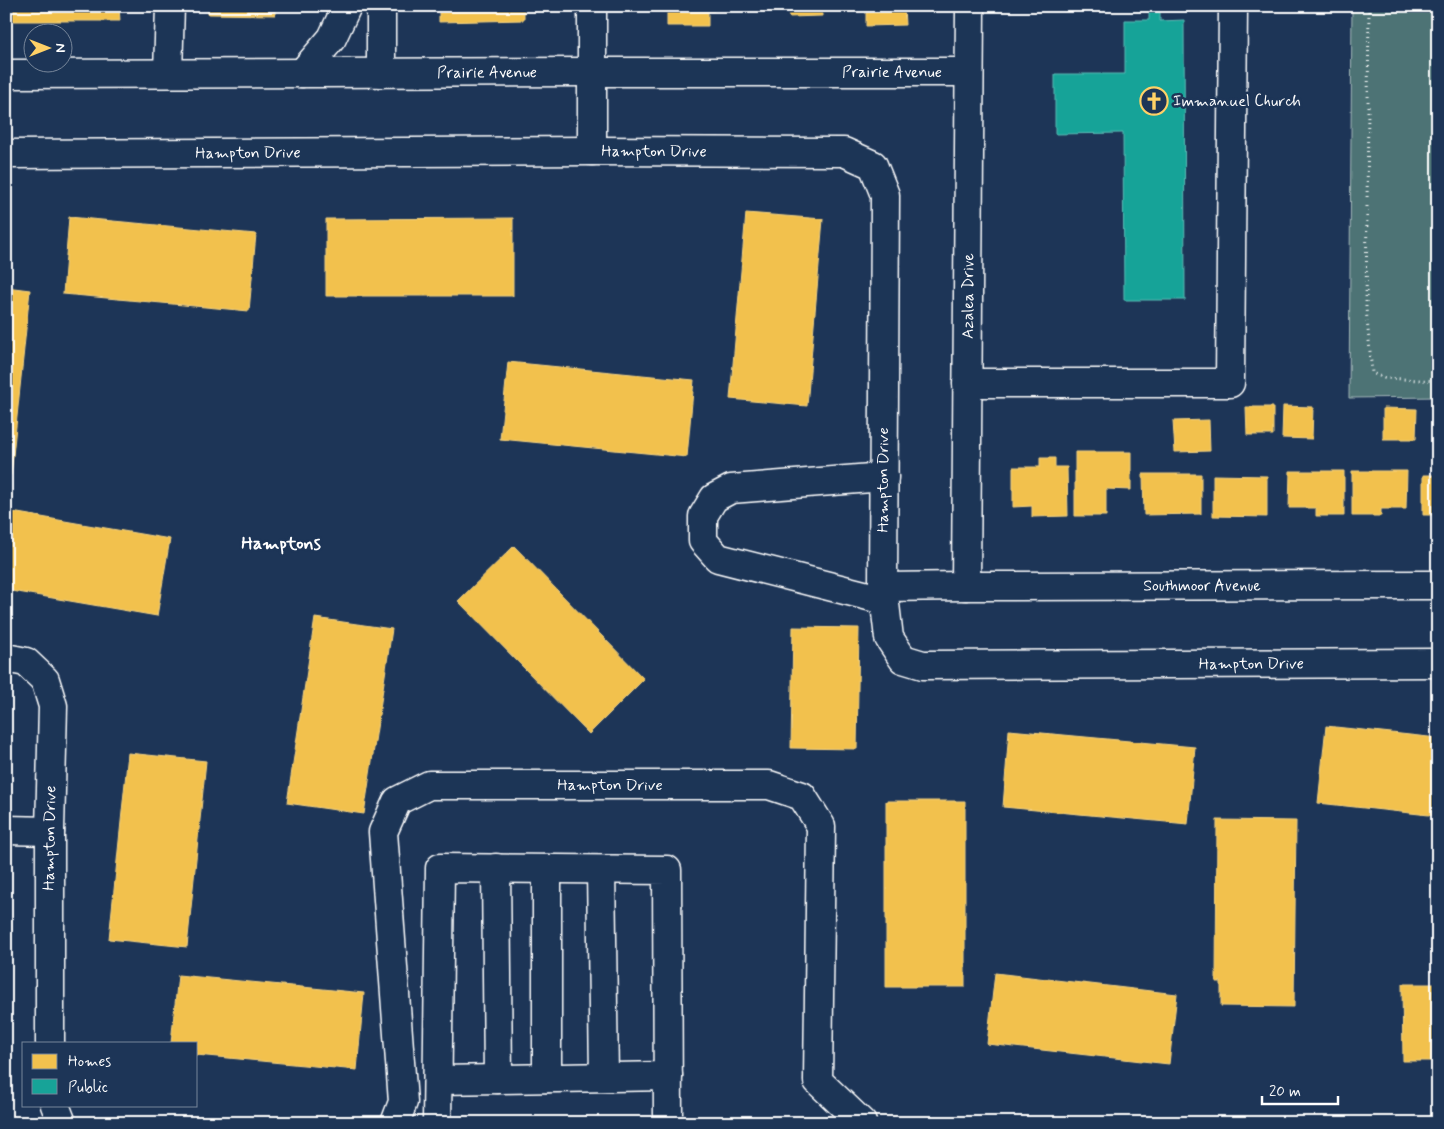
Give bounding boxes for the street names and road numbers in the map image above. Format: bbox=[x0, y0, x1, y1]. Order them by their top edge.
street label: Prairie Avenue bbox=[437, 62, 537, 83]
street label: Prairie Avenue bbox=[842, 62, 942, 83]
street label: Hampton Drive bbox=[601, 141, 707, 162]
street label: Hampton Drive bbox=[195, 142, 301, 164]
street label: Azalea Drive bbox=[957, 253, 979, 339]
street label: Hampton Drive bbox=[873, 427, 894, 533]
street label: Southmoor Avenue bbox=[1143, 575, 1261, 596]
street label: Hampton Drive bbox=[1199, 653, 1304, 674]
street label: Hampton Drive bbox=[557, 775, 663, 796]
street label: Hampton Drive bbox=[39, 785, 61, 891]

